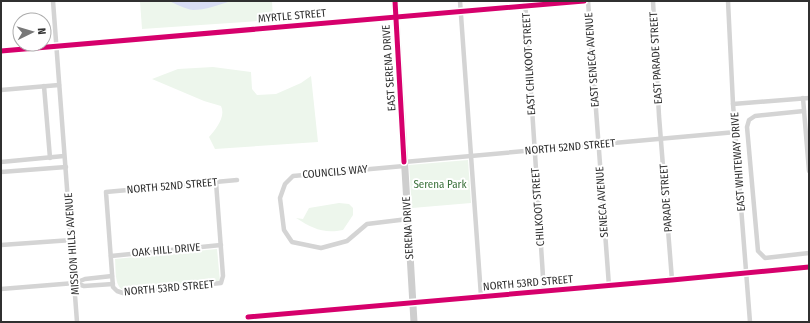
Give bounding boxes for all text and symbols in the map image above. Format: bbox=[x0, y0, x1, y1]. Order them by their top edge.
street label: MYRTLE STREET bbox=[257, 6, 327, 25]
street label: EAST PARADE STREET bbox=[647, 11, 665, 104]
north arrow bbox=[12, 12, 52, 52]
street label: EAST CHILKOOT STREET bbox=[520, 12, 538, 115]
street label: EAST SENECA AVENUE bbox=[582, 12, 602, 108]
street label: EAST SERENA DRIVE bbox=[379, 24, 399, 112]
text: N bbox=[35, 27, 48, 35]
street label: EAST WHITEWAY DRIVE bbox=[728, 112, 748, 212]
street label: NORTH 52ND STREET bbox=[524, 136, 617, 157]
street label: PARADE STREET bbox=[657, 162, 675, 233]
street label: COUNCILS WAY bbox=[302, 163, 369, 181]
street label: CHILKOOT STREET bbox=[529, 166, 547, 247]
street label: SENECA AVENUE bbox=[593, 166, 611, 238]
street label: NORTH 52ND STREET bbox=[126, 175, 219, 196]
park label: Serena Park bbox=[413, 178, 467, 191]
street label: MISSION HILLS AVENUE bbox=[62, 192, 82, 296]
street label: SERENA DRIVE bbox=[400, 196, 416, 260]
street label: OAK HILL DRIVE bbox=[131, 241, 201, 259]
street label: NORTH 53RD STREET bbox=[482, 273, 574, 293]
street label: NORTH 53RD STREET bbox=[123, 278, 215, 298]

